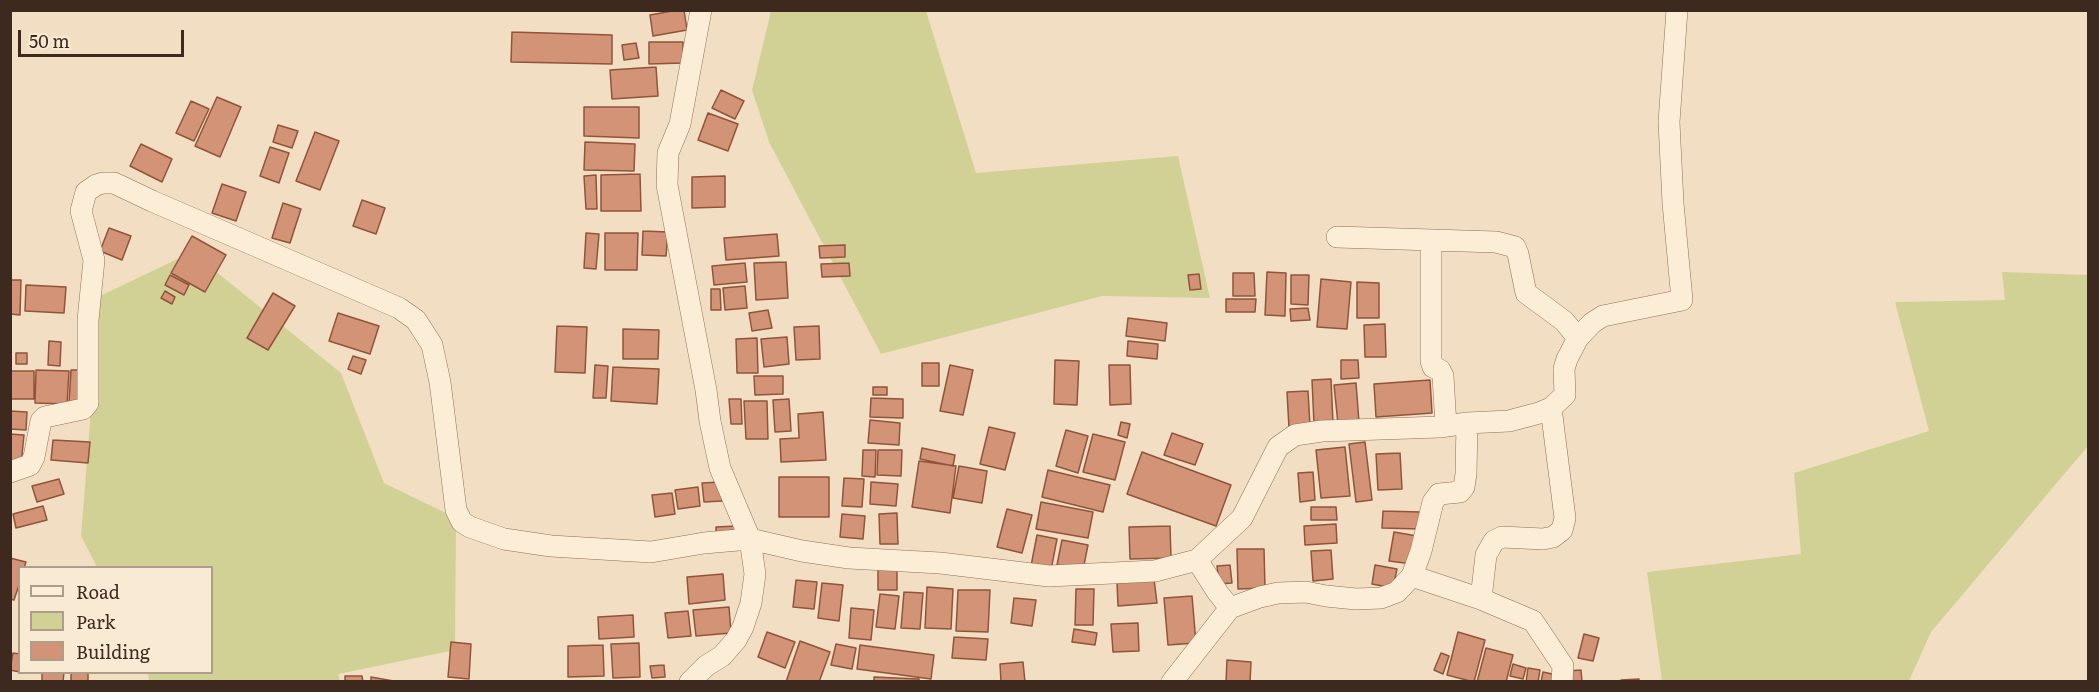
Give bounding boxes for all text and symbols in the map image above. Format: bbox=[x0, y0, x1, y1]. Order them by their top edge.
scale bar bbox=[21, 18, 188, 56]
text: 50 m bbox=[29, 27, 70, 54]
legend bbox=[18, 566, 213, 674]
text: Road bbox=[76, 578, 120, 605]
text: Park bbox=[76, 608, 115, 635]
text: Building bbox=[76, 638, 150, 665]

